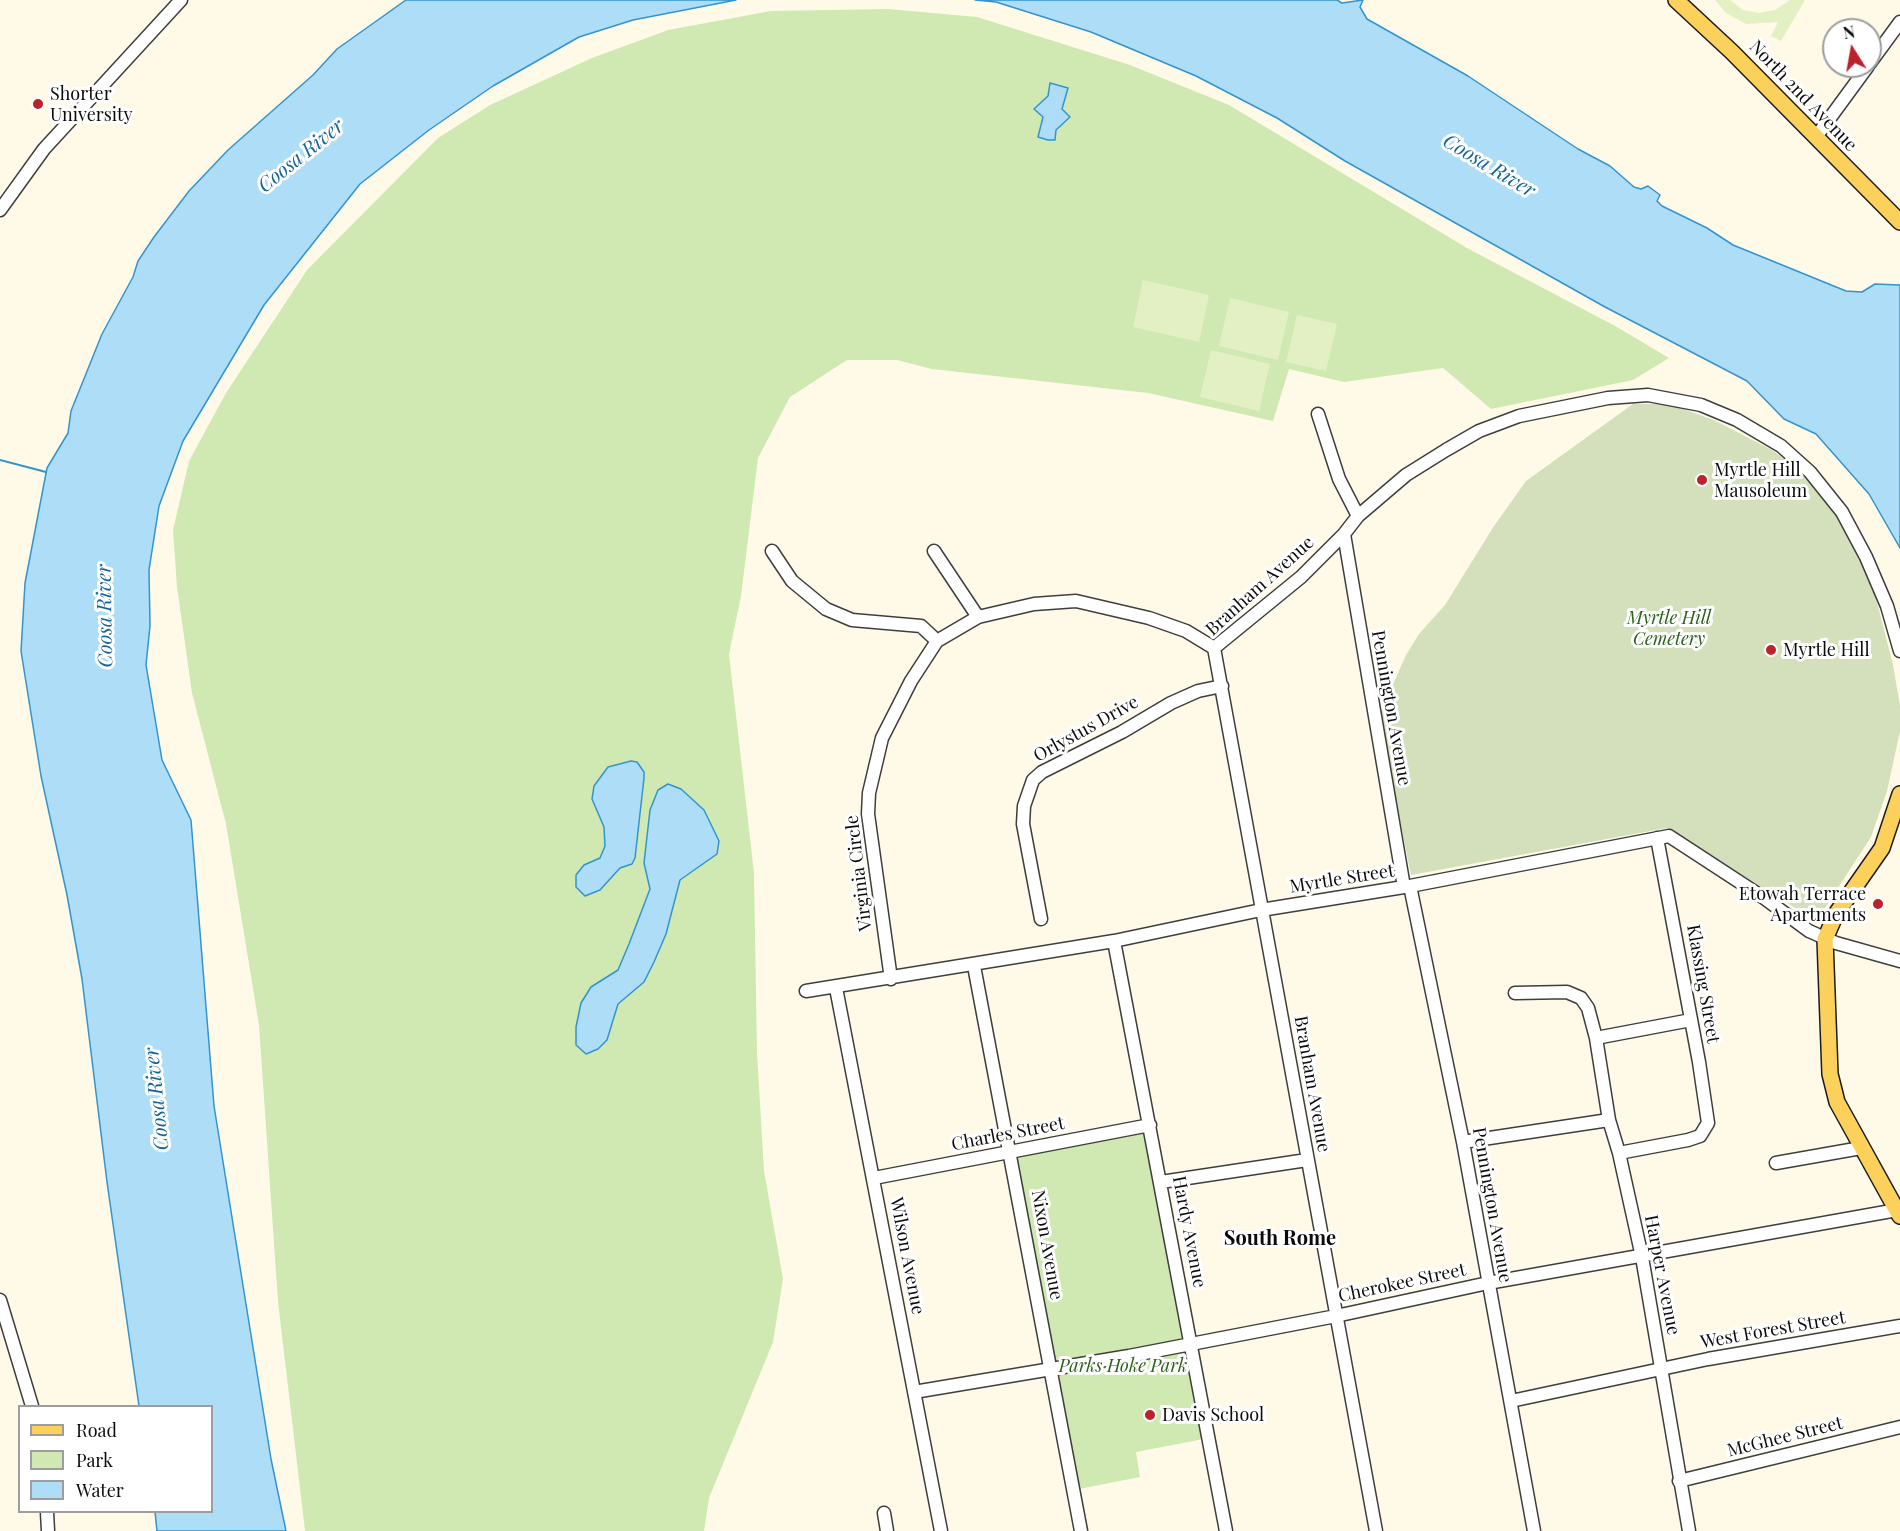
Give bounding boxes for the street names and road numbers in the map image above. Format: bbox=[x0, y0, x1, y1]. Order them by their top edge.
street label: North 2nd Avenue bbox=[1745, 36, 1861, 156]
street label: Branham Avenue bbox=[1201, 532, 1319, 640]
street label: Pennington Avenue bbox=[1367, 629, 1415, 787]
street label: Orlystus Drive bbox=[1030, 691, 1142, 767]
street label: Virginia Circle bbox=[841, 814, 877, 932]
street label: Myrtle Street bbox=[1288, 860, 1396, 898]
street label: Klassing Street bbox=[1682, 923, 1724, 1045]
street label: Branham Avenue bbox=[1289, 1014, 1335, 1154]
street label: Charles Street bbox=[950, 1112, 1066, 1156]
street label: Pennington Avenue bbox=[1468, 1126, 1516, 1284]
street label: Hardy Avenue bbox=[1168, 1174, 1210, 1290]
street label: Nixon Avenue bbox=[1027, 1188, 1067, 1302]
street label: Wilson Avenue bbox=[885, 1196, 929, 1316]
street label: Harper Avenue bbox=[1640, 1213, 1684, 1337]
street label: Cherokee Street bbox=[1336, 1259, 1468, 1307]
street label: West Forest Street bbox=[1699, 1307, 1847, 1353]
street label: McGhee Street bbox=[1725, 1412, 1845, 1462]

